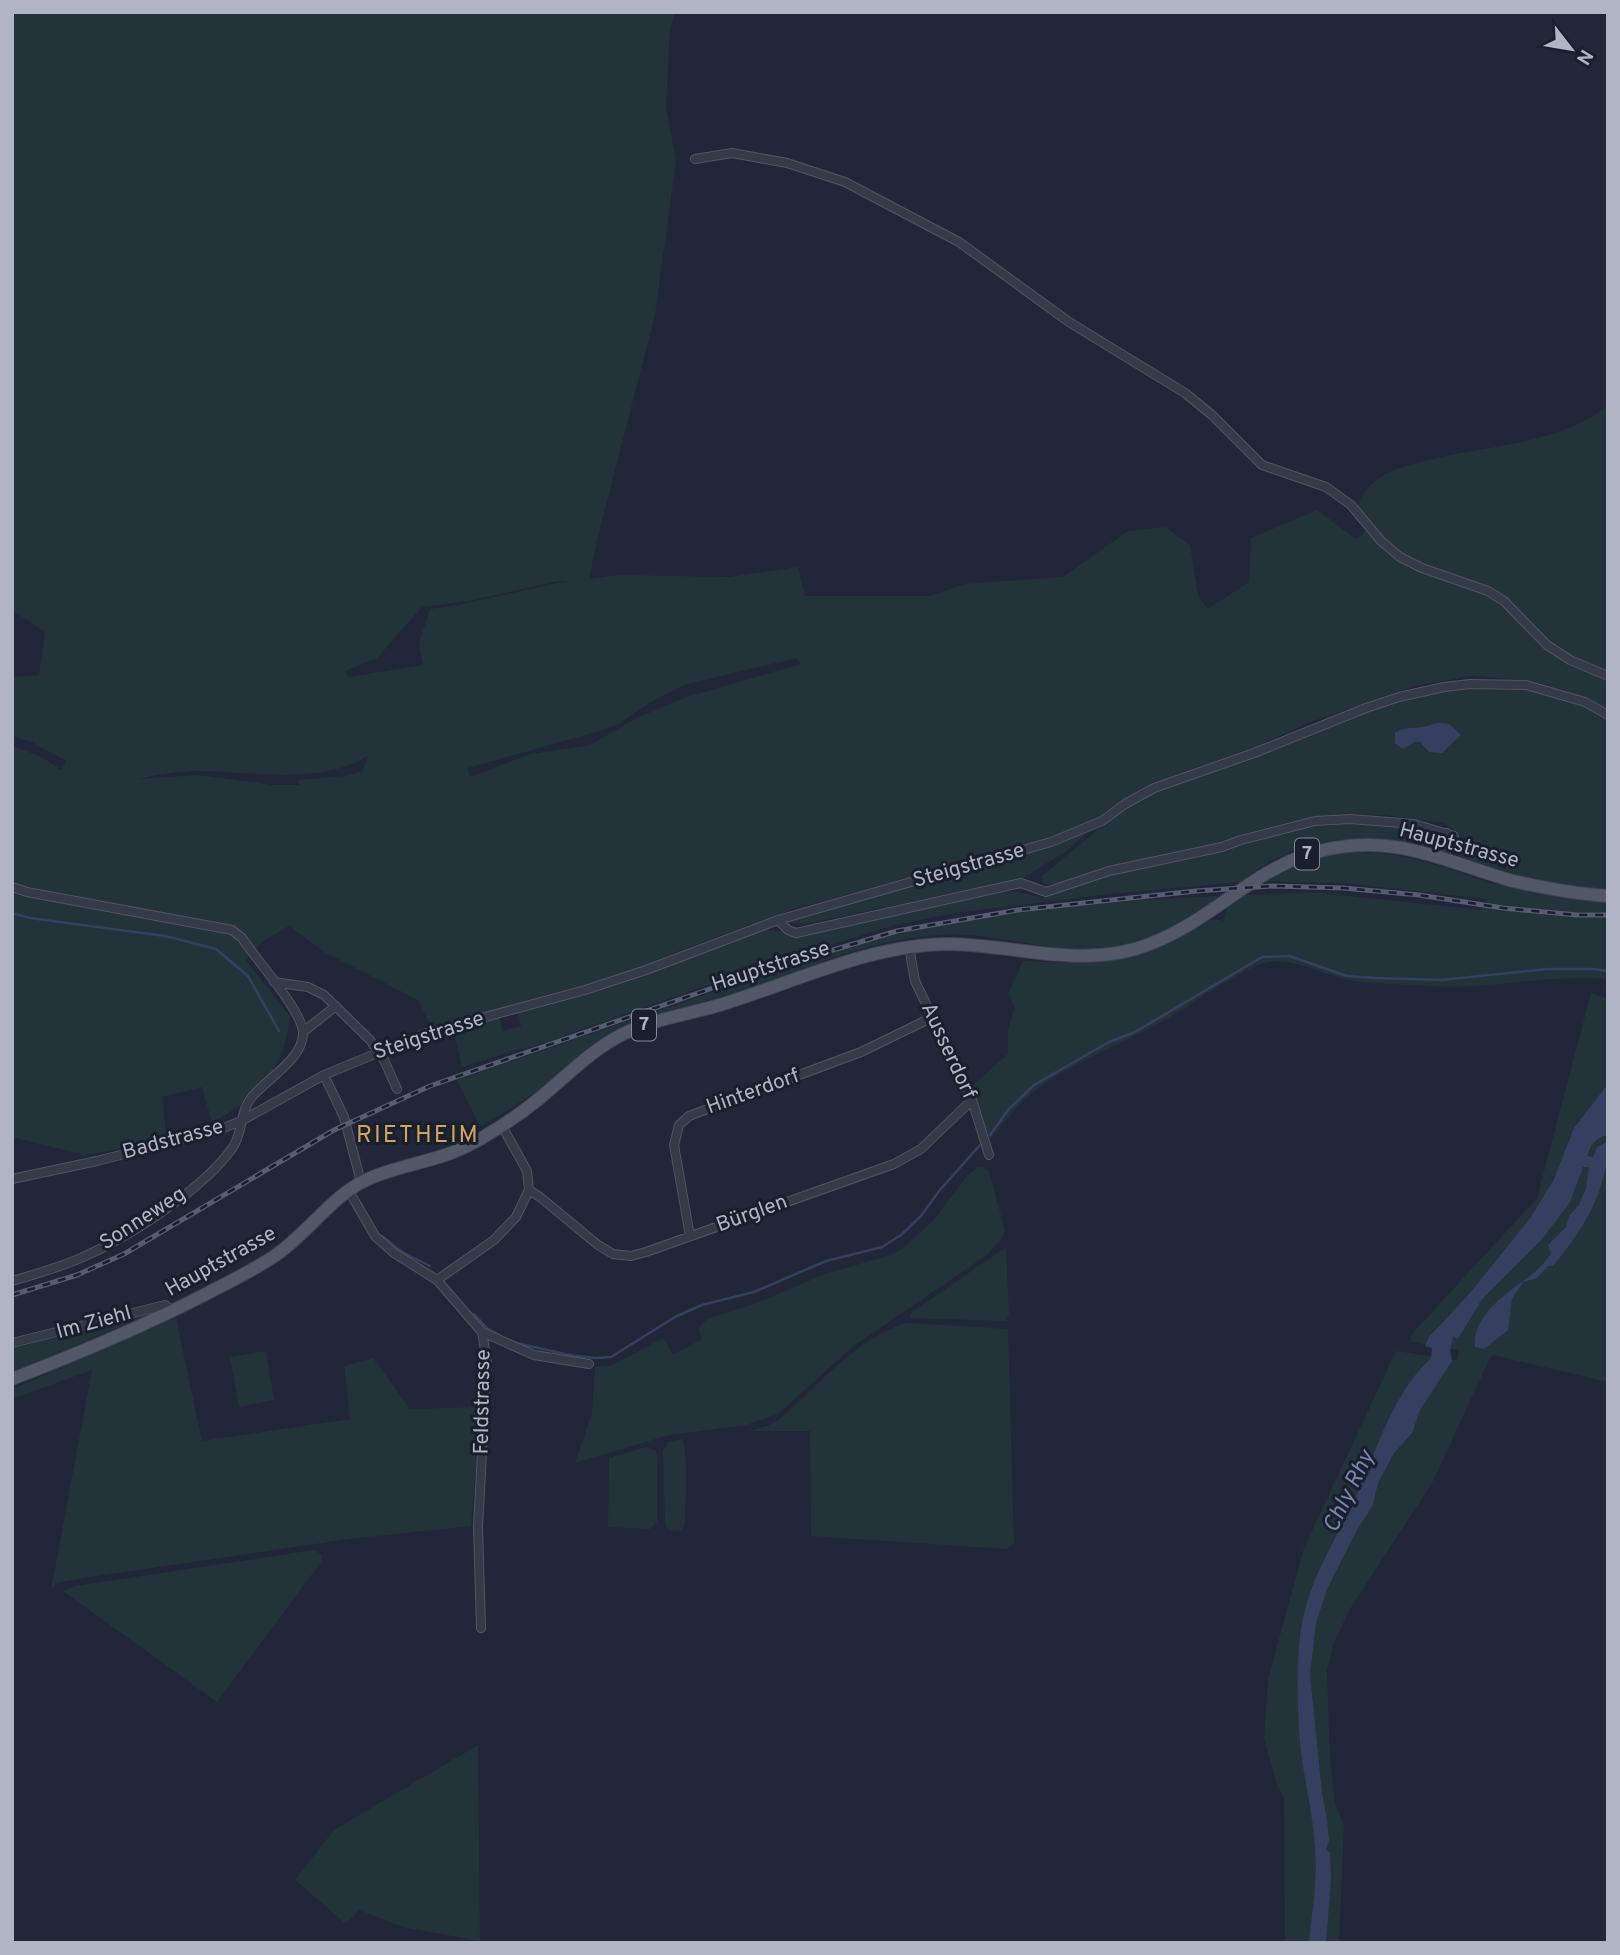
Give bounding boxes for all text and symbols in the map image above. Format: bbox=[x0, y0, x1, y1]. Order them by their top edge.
north arrow bbox=[1536, 14, 1606, 84]
text: N bbox=[1570, 45, 1598, 69]
street label: Hauptstrasse bbox=[1396, 817, 1522, 875]
street label: Steigstrasse bbox=[910, 837, 1028, 895]
road number: 7 bbox=[1295, 838, 1319, 870]
street label: Hauptstrasse bbox=[708, 935, 834, 999]
street label: Ausserdorf bbox=[914, 998, 982, 1104]
street label: Steigstrasse bbox=[370, 1005, 488, 1067]
road number: 7 bbox=[632, 1009, 656, 1040]
street label: Hinterdorf bbox=[703, 1063, 803, 1121]
street label: Badstrasse bbox=[120, 1114, 226, 1166]
district label: RIETHEIM bbox=[356, 1121, 480, 1151]
street label: Sonneweg bbox=[95, 1181, 191, 1257]
street label: Bürglen bbox=[713, 1189, 791, 1239]
street label: Hauptstrasse bbox=[161, 1220, 281, 1304]
street label: Im Ziehl bbox=[54, 1300, 134, 1346]
street label: Feldstrasse bbox=[469, 1349, 497, 1455]
water label: Chly Rhy bbox=[1318, 1444, 1383, 1538]

